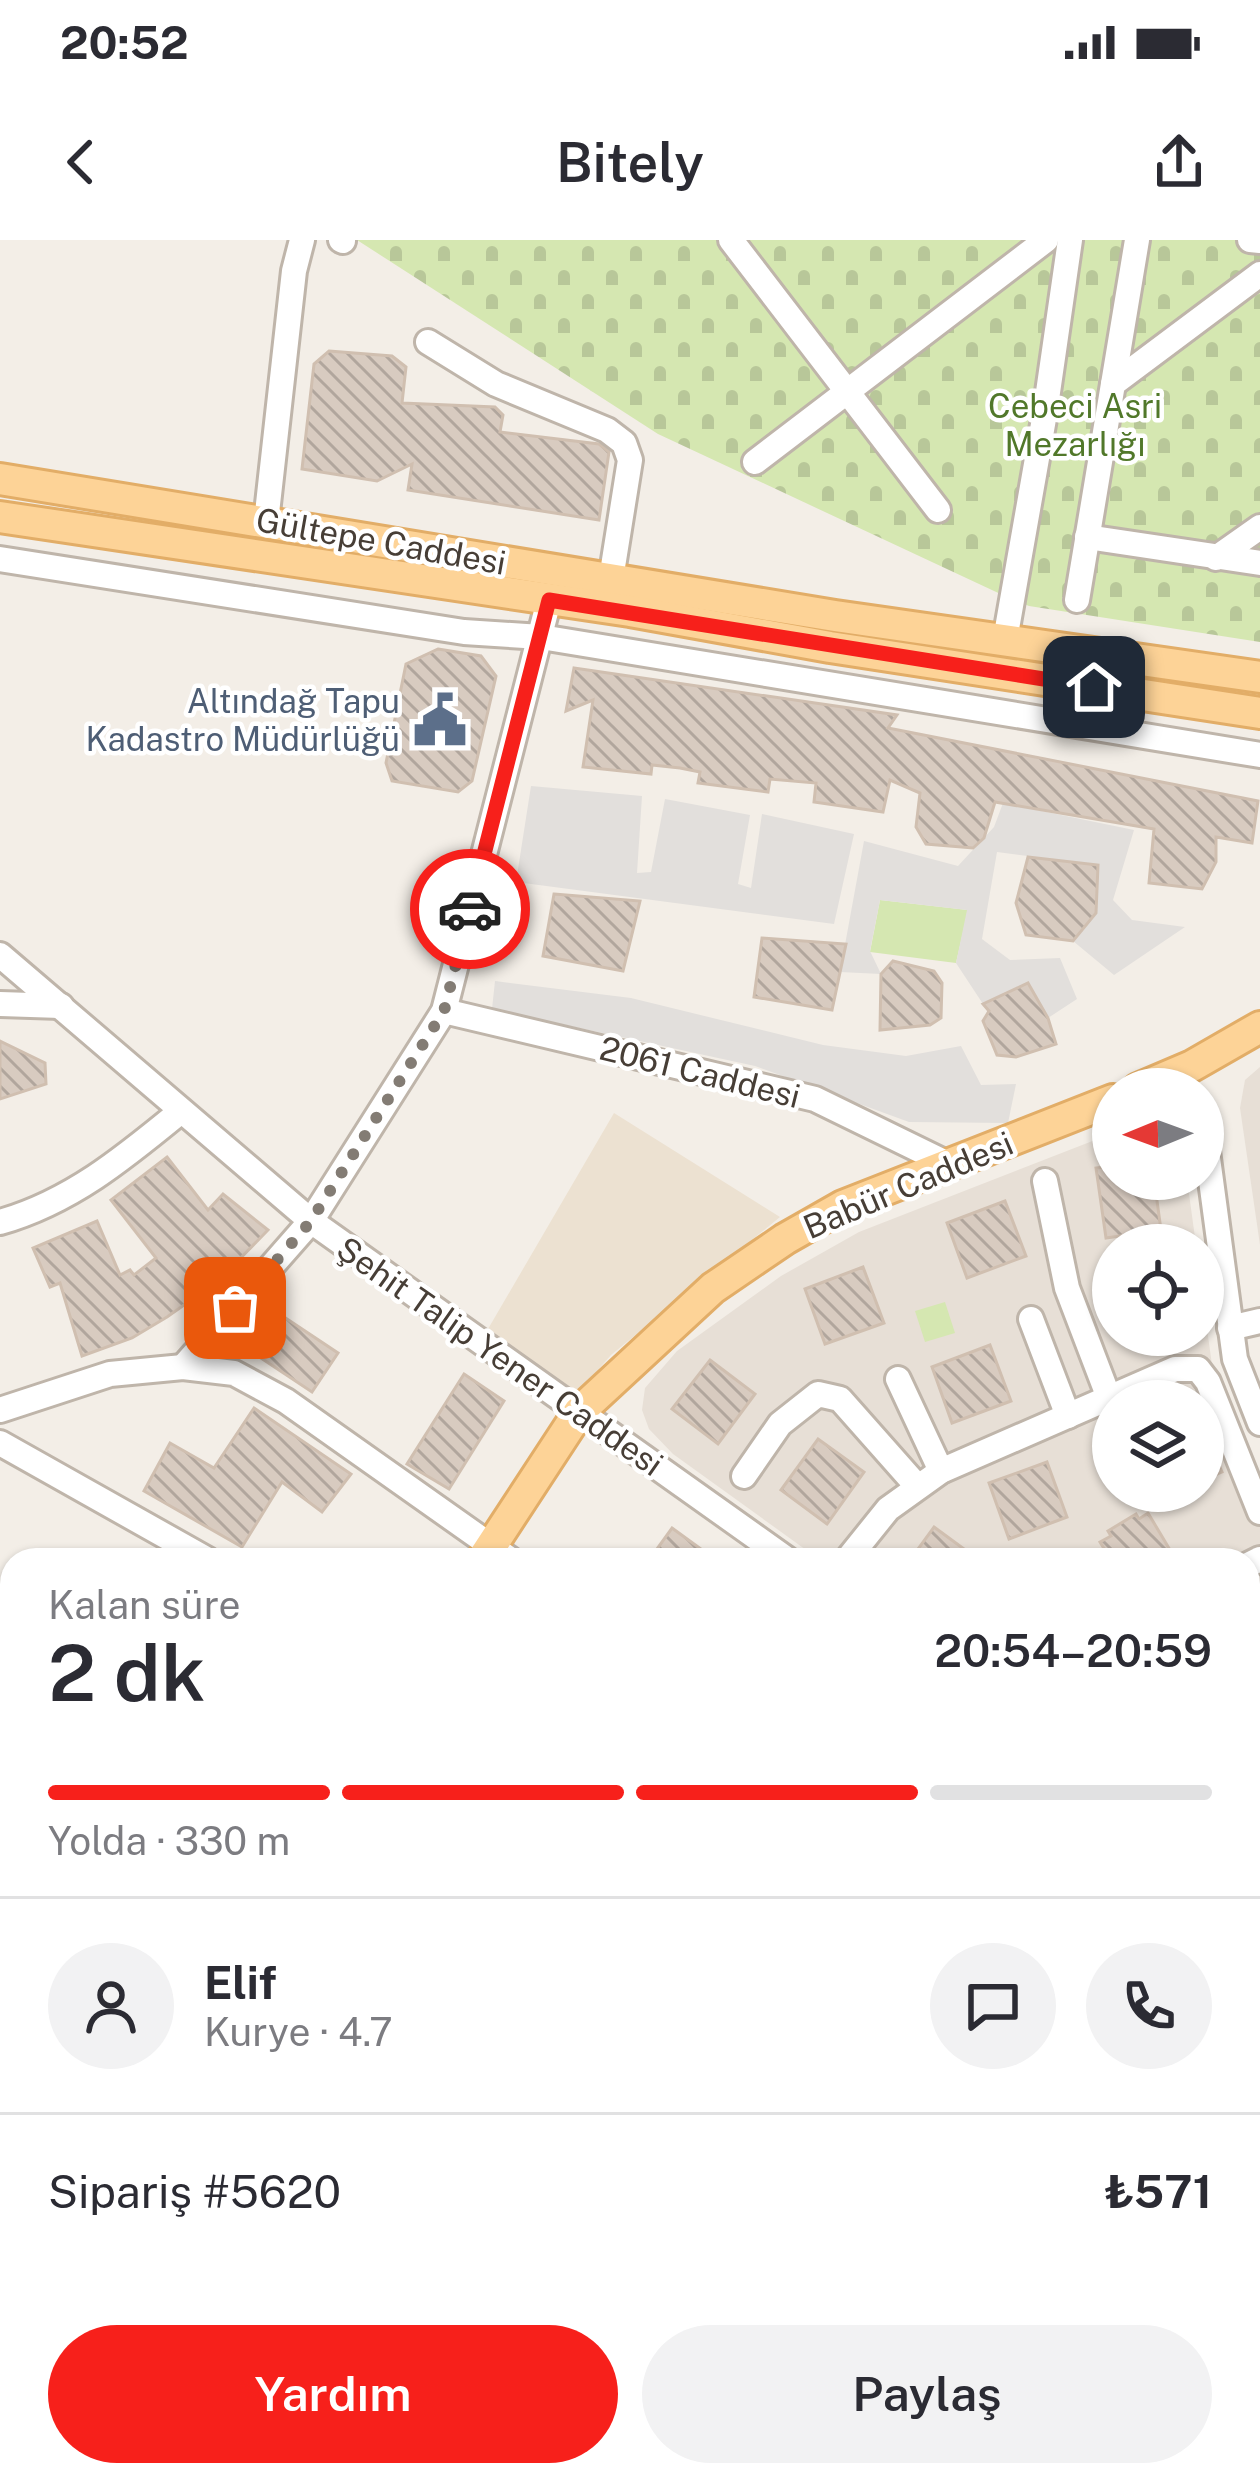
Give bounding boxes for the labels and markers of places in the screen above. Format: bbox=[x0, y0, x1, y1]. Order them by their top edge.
pin bbox=[1043, 636, 1145, 738]
place label: Altındağ Tapu Kadastro Müdürlüğü bbox=[85, 682, 400, 758]
public building icon: Altındağ Tapu Kadastro Müdürlüğü bbox=[411, 691, 469, 749]
pin bbox=[184, 1257, 286, 1359]

